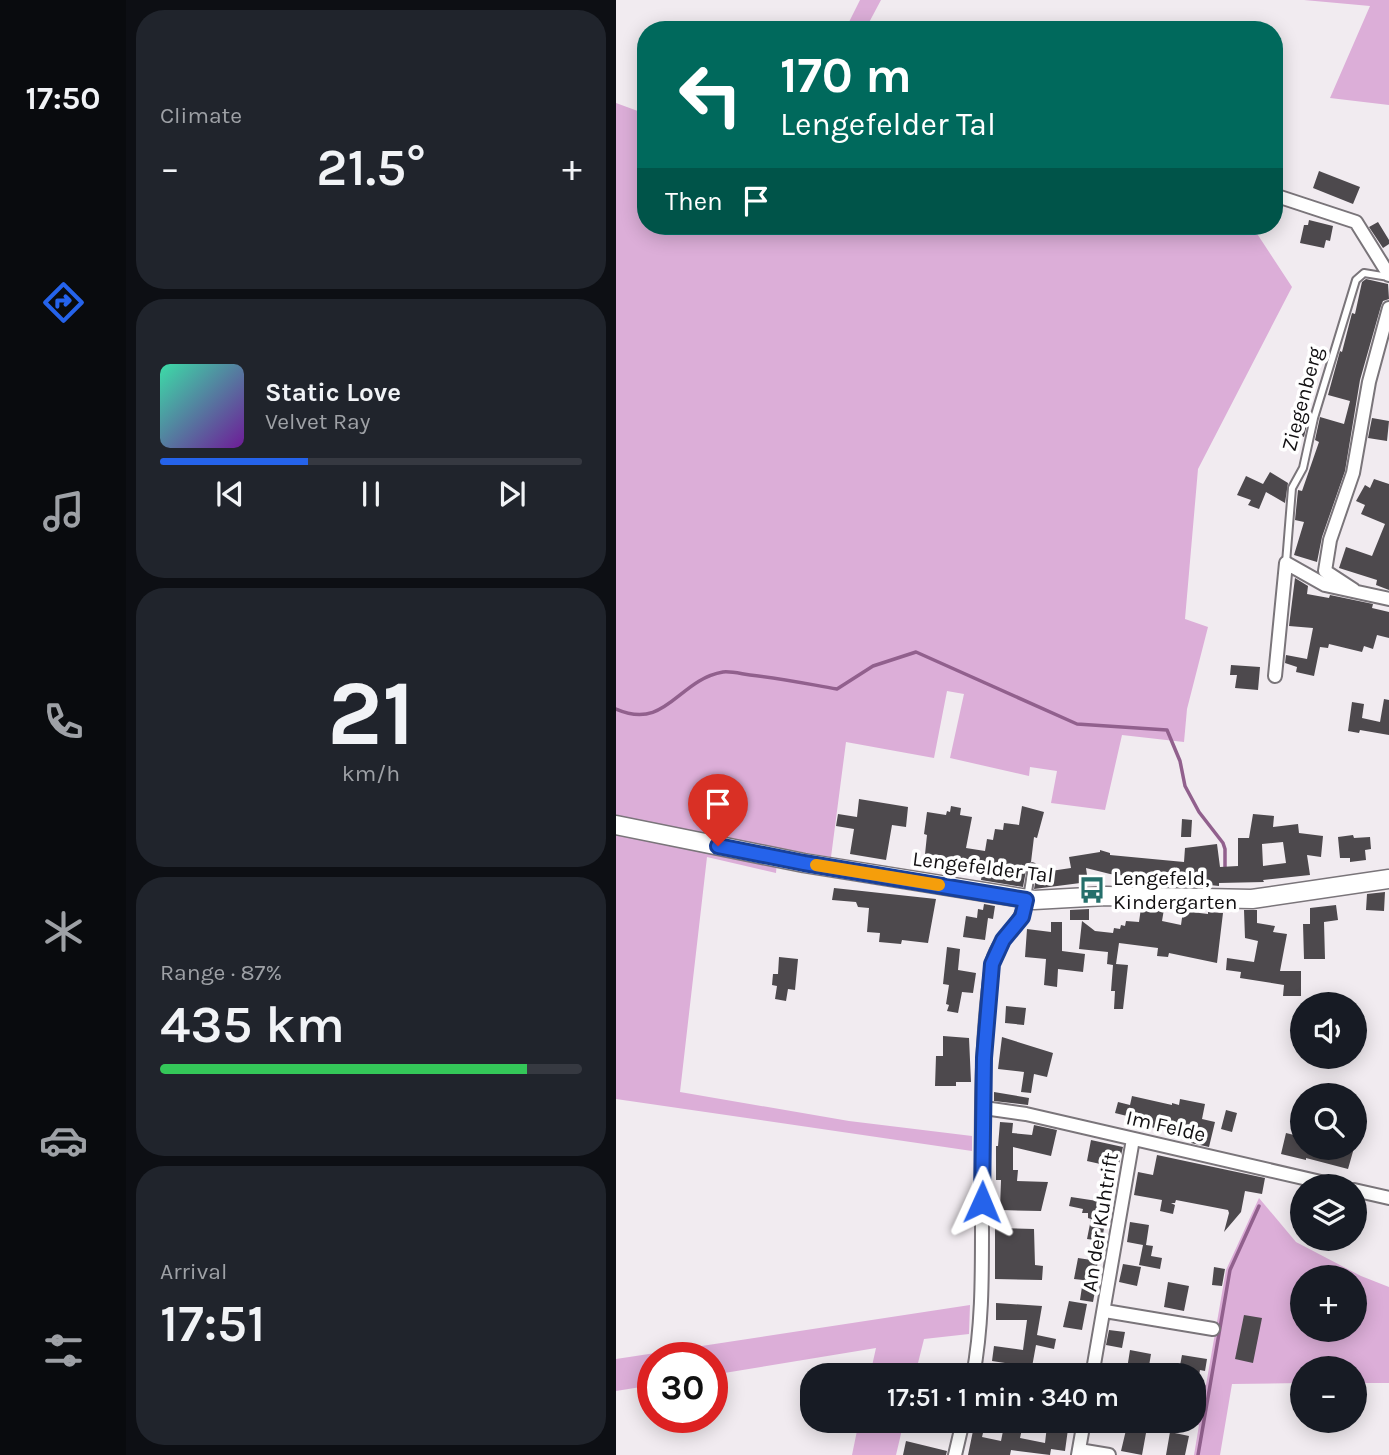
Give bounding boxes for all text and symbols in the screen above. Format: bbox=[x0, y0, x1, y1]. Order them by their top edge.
text: 170 m bbox=[780, 47, 912, 104]
icon: left bbox=[665, 49, 756, 140]
text: 17:50 bbox=[26, 80, 100, 117]
text: Climate bbox=[160, 102, 242, 129]
text: Lengefelder Tal bbox=[780, 106, 996, 143]
text: 21.5° bbox=[316, 137, 426, 198]
text: − bbox=[160, 146, 180, 191]
text: + bbox=[562, 146, 582, 191]
icon: arrive bbox=[737, 182, 775, 220]
text: Then bbox=[665, 186, 723, 217]
icon: directions bbox=[39, 278, 88, 327]
street label: Ziegenberg bbox=[1277, 344, 1327, 454]
text: Static Love bbox=[265, 377, 401, 408]
text: Velvet Ray bbox=[265, 408, 370, 435]
icon: previous bbox=[211, 475, 249, 513]
icon: pause bbox=[352, 475, 390, 513]
icon: next bbox=[493, 475, 531, 513]
icon: music bbox=[39, 487, 88, 536]
text: 21 bbox=[327, 661, 415, 767]
icon: phone bbox=[39, 697, 88, 746]
text: km/h bbox=[342, 760, 400, 787]
pin bbox=[688, 774, 748, 846]
icon: arrive bbox=[699, 785, 737, 823]
street label: Lengefelder Tal bbox=[911, 846, 1055, 888]
place label: Lengefeld, Kindergarten bbox=[1113, 866, 1238, 914]
bus stop icon: Lengefeld, Kindergarten bbox=[1077, 875, 1107, 905]
icon: climate bbox=[39, 907, 88, 956]
text: Range · 87% bbox=[160, 959, 282, 986]
map controls bbox=[1290, 992, 1367, 1433]
button: sound bbox=[1290, 992, 1367, 1069]
text: 435 km bbox=[160, 994, 345, 1055]
button: search bbox=[1290, 1083, 1367, 1160]
street label: Im Felde bbox=[1124, 1105, 1208, 1147]
icon: car bbox=[39, 1116, 88, 1165]
street label: An der Kuhtrift bbox=[1077, 1151, 1123, 1293]
position arrow bbox=[945, 1165, 1019, 1239]
button: layers bbox=[1290, 1174, 1367, 1251]
text: Arrival bbox=[160, 1258, 227, 1285]
button: + bbox=[1290, 1265, 1367, 1342]
text: 17:51 bbox=[160, 1293, 265, 1354]
icon: filters bbox=[39, 1326, 88, 1375]
speed limit sign: 30 bbox=[637, 1342, 728, 1433]
button: − bbox=[1290, 1356, 1367, 1433]
text: 17:51 · 1 min · 340 m bbox=[887, 1382, 1119, 1413]

